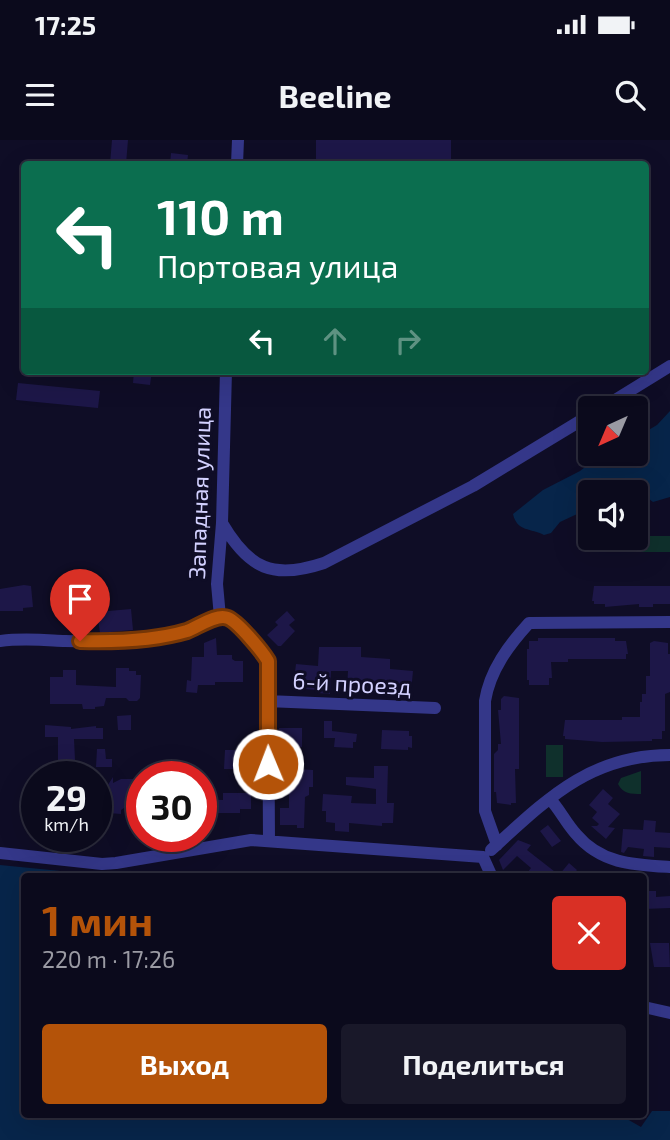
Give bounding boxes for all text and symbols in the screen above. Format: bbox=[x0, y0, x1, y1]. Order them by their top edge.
text: 17:25 bbox=[35, 9, 96, 40]
icon: menu bbox=[21, 76, 59, 114]
text: Beeline bbox=[278, 76, 392, 114]
icon: search bbox=[611, 76, 649, 114]
text: 110 m bbox=[157, 186, 284, 245]
icon: left bbox=[42, 189, 133, 280]
text: Портовая улица bbox=[157, 246, 398, 284]
icon: left bbox=[243, 322, 281, 360]
icon: ahead bbox=[316, 322, 354, 360]
icon: right bbox=[389, 322, 427, 360]
north arrow bbox=[578, 396, 648, 466]
map controls bbox=[578, 396, 648, 550]
street label: Западная улица bbox=[182, 406, 217, 580]
button: sound bbox=[578, 480, 648, 550]
pin bbox=[50, 569, 110, 641]
icon: arrive bbox=[61, 580, 99, 618]
street label: 6-й проезд bbox=[292, 666, 412, 700]
position arrow bbox=[231, 727, 305, 801]
speed limit sign: 30 bbox=[126, 761, 217, 852]
text: 29 bbox=[46, 776, 87, 818]
text: km/h bbox=[44, 813, 89, 835]
text: 1 мин bbox=[42, 894, 153, 944]
button: close bbox=[552, 896, 626, 970]
text: 220 m · 17:26 bbox=[42, 945, 175, 973]
button: Выход bbox=[42, 1024, 327, 1104]
button: Поделиться bbox=[341, 1024, 626, 1104]

